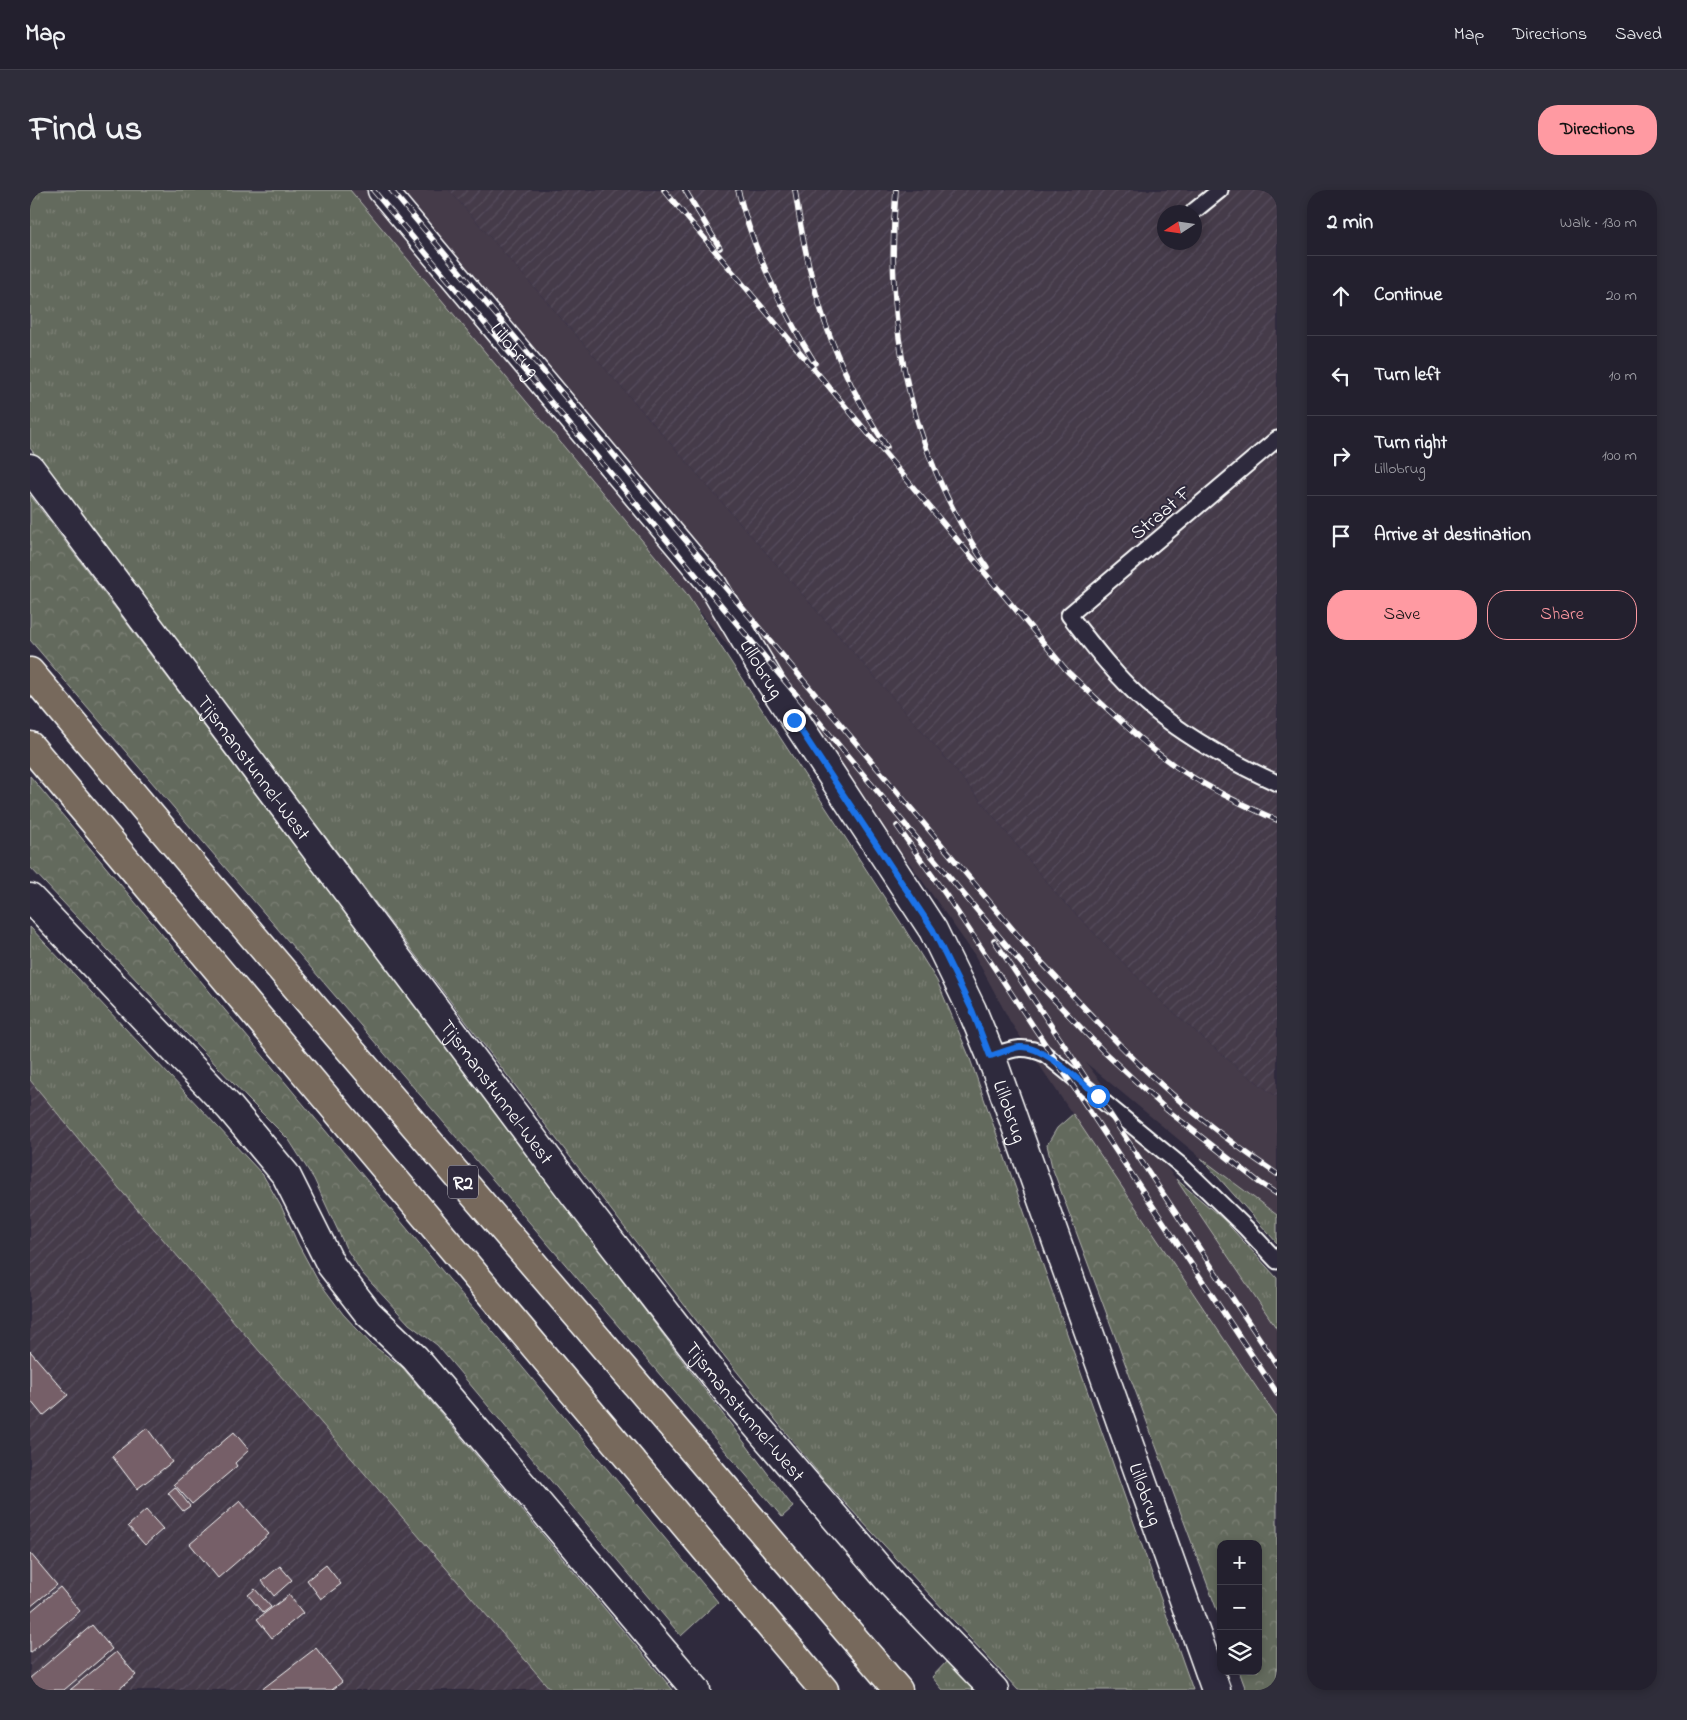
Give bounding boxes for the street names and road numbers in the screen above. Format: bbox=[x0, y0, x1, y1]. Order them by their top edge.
street label: Lillobrug bbox=[482, 317, 546, 386]
street label: Straat F bbox=[1125, 480, 1199, 548]
street label: Lillobrug bbox=[731, 634, 789, 706]
street label: Tijsmanstunnel-West bbox=[188, 690, 316, 848]
street label: Tijsmanstunnel-West bbox=[431, 1014, 559, 1172]
street label: Lillobrug bbox=[984, 1077, 1033, 1148]
road number: R2 bbox=[448, 1166, 478, 1199]
street label: Tijsmanstunnel-West bbox=[677, 1336, 811, 1490]
street label: Lillobrug bbox=[1120, 1459, 1169, 1530]

